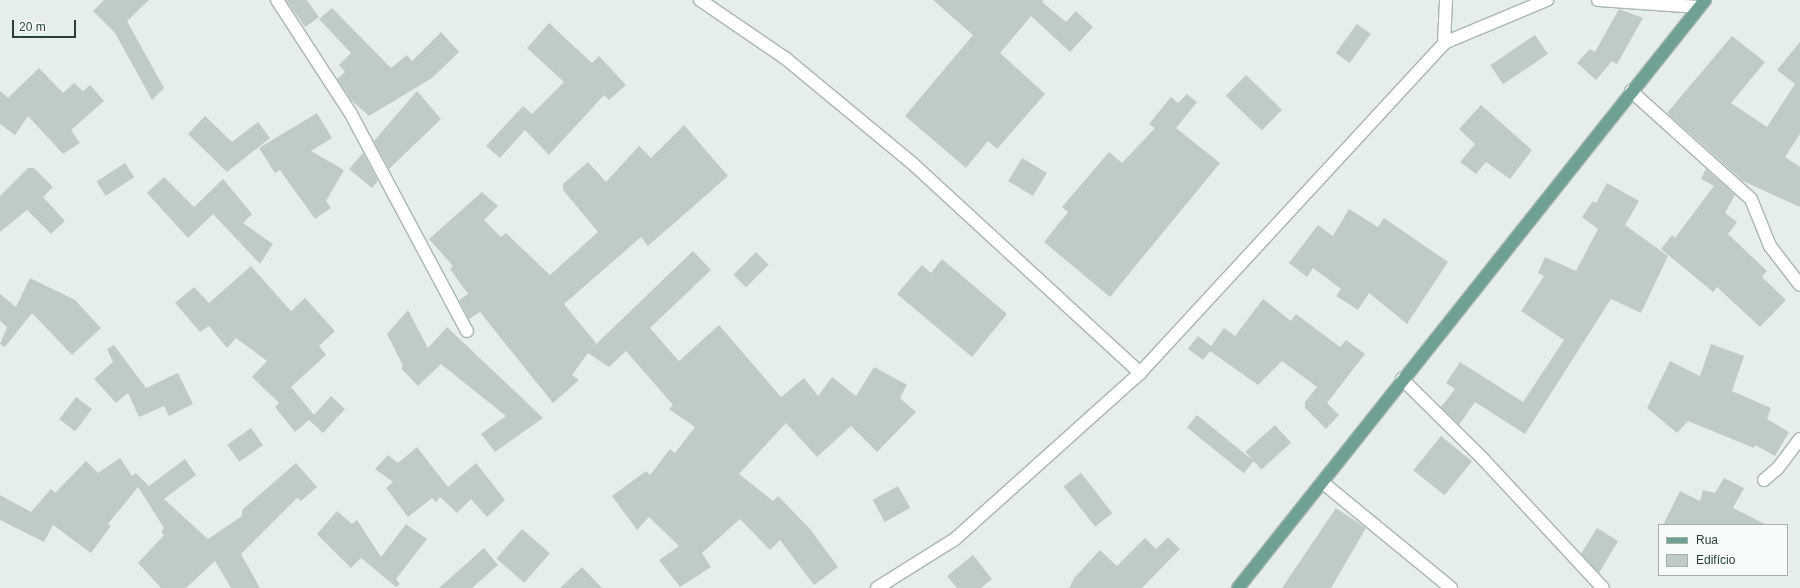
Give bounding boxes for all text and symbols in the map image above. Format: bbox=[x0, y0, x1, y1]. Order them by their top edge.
scale bar bbox=[14, 12, 78, 38]
text: 20 m bbox=[19, 20, 46, 34]
legend bbox=[1658, 524, 1788, 576]
text: Rua bbox=[1696, 533, 1718, 547]
text: Edifício bbox=[1696, 553, 1735, 567]

